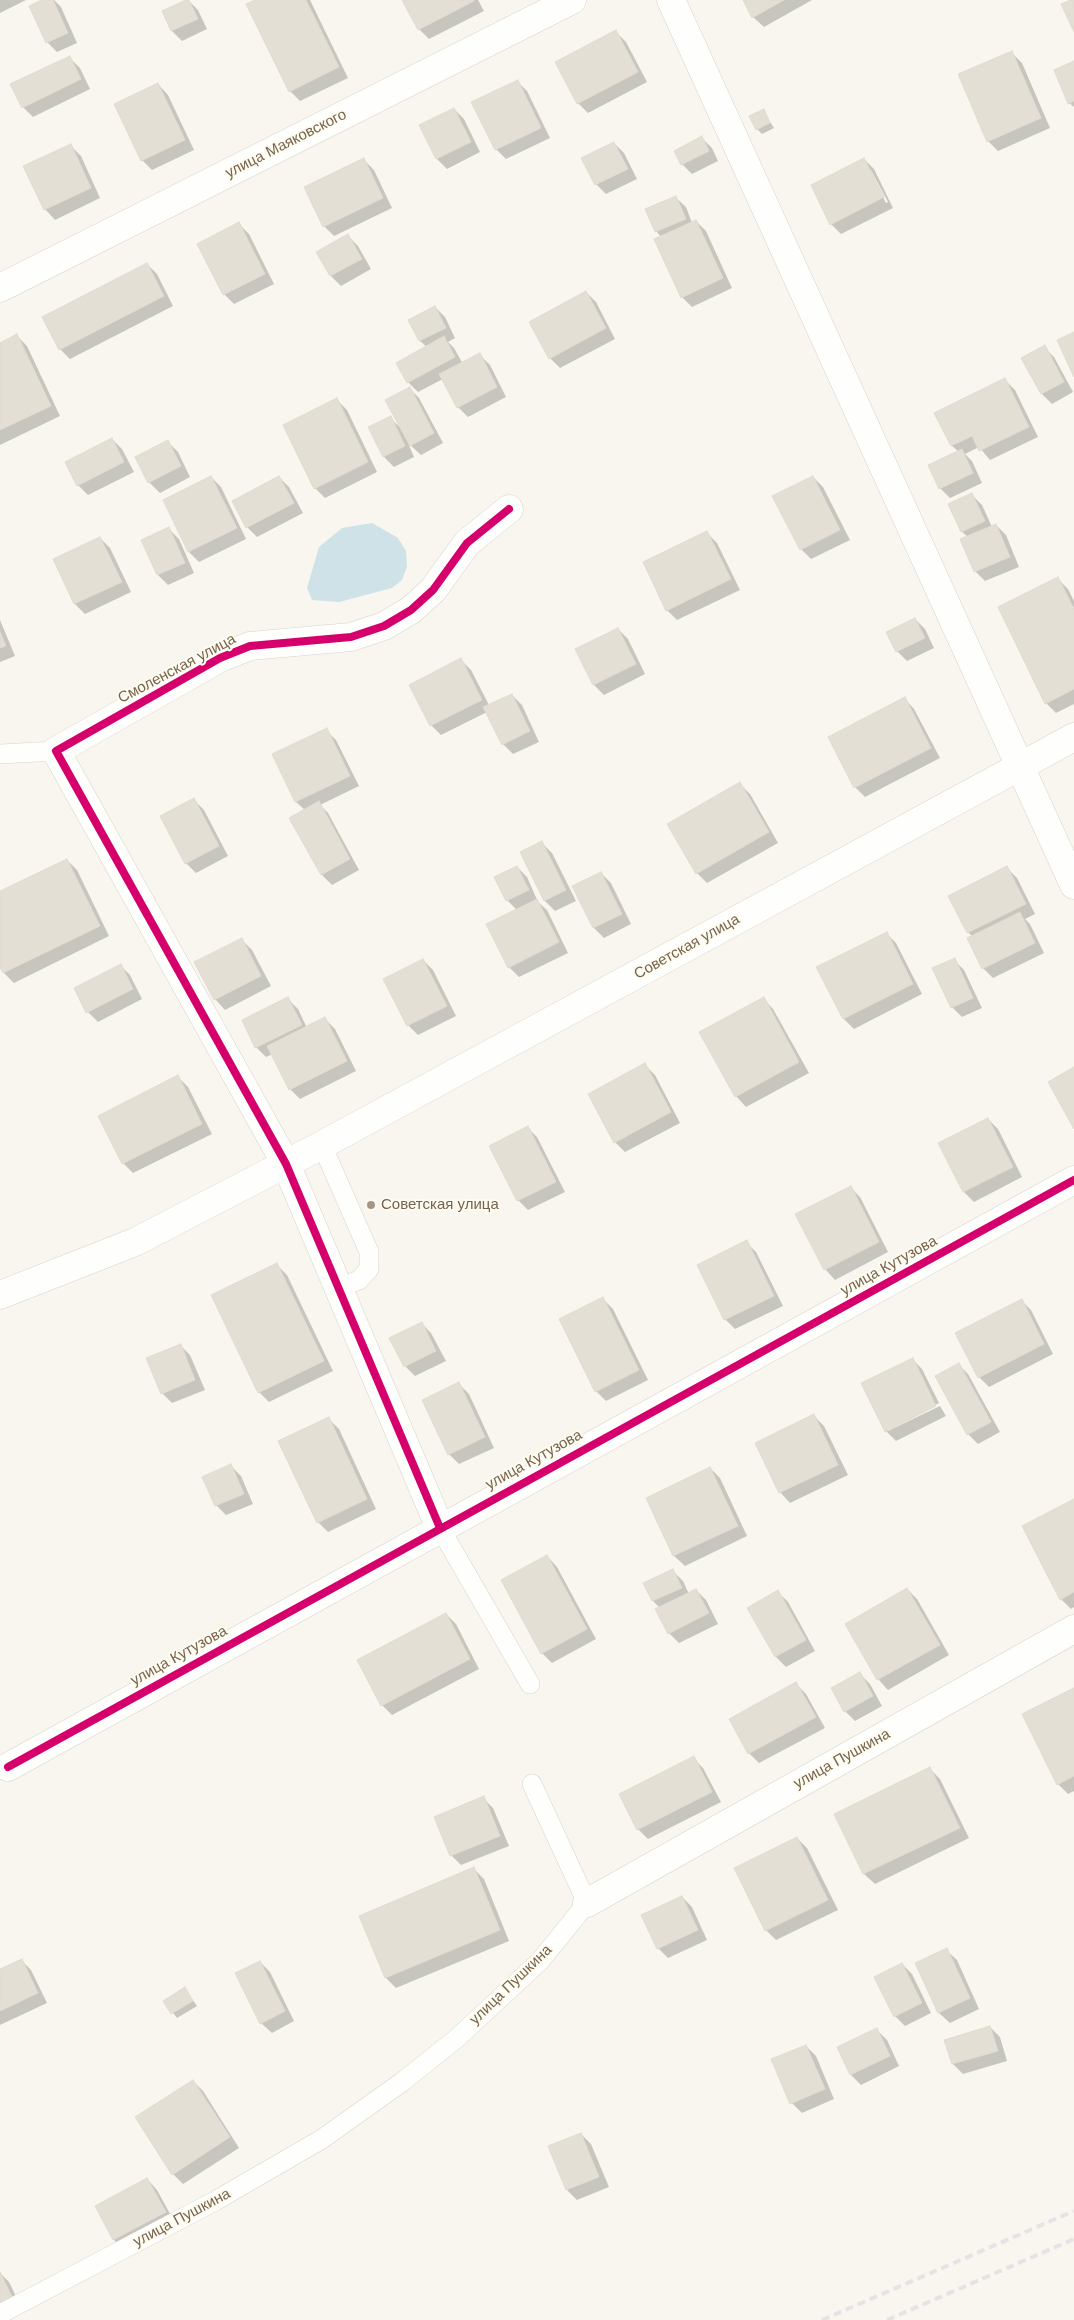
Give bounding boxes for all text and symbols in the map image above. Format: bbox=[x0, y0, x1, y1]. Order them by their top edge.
street label: улица Маяковского bbox=[222, 106, 350, 182]
street label: Смоленская улица bbox=[115, 630, 239, 708]
street label: Советская улица bbox=[631, 911, 743, 983]
place label: Советская улица bbox=[381, 1196, 499, 1214]
marker: Советская улица bbox=[365, 1199, 377, 1211]
street label: улица Кутузова bbox=[838, 1232, 940, 1300]
street label: улица Кутузова bbox=[483, 1426, 585, 1494]
street label: улица Кутузова bbox=[128, 1622, 230, 1690]
street label: улица Пушкина bbox=[791, 1725, 893, 1793]
street label: улица Пушкина bbox=[466, 1941, 556, 2029]
street label: улица Пушкина bbox=[130, 2185, 234, 2251]

